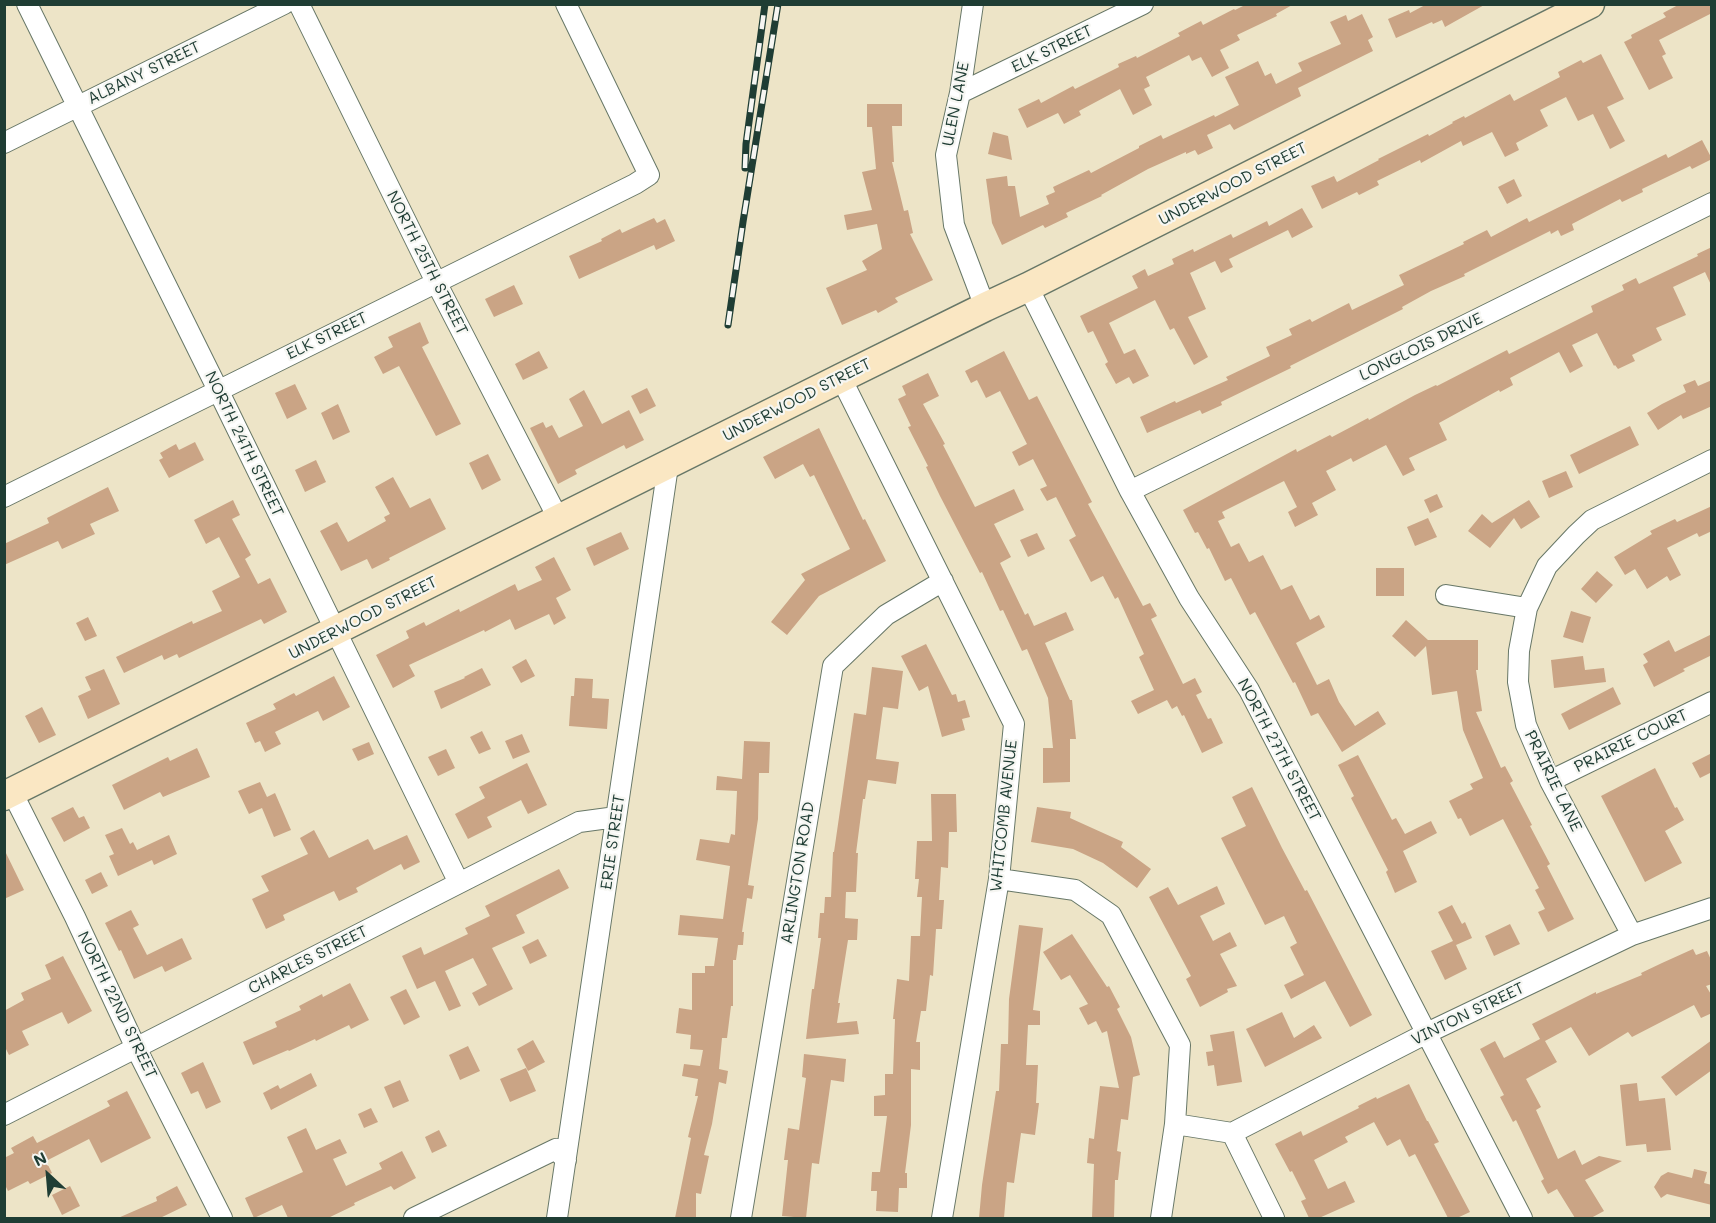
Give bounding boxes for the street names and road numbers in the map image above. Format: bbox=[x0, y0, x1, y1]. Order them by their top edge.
street label: ELK STREET bbox=[1008, 21, 1096, 77]
street label: ALBANY STREET bbox=[84, 37, 204, 109]
street label: ULEN LANE bbox=[938, 60, 974, 148]
street label: UNDERWOOD STREET bbox=[1156, 138, 1310, 230]
street label: NORTH 25TH STREET bbox=[382, 188, 472, 338]
street label: ELK STREET bbox=[283, 308, 371, 364]
street label: LONGLOIS DRIVE bbox=[1356, 309, 1486, 385]
street label: UNDERWOOD STREET bbox=[720, 354, 874, 446]
street label: NORTH 24TH STREET bbox=[200, 368, 288, 520]
street label: UNDERWOOD STREET bbox=[286, 572, 440, 664]
street label: NORTH 27TH STREET bbox=[1233, 675, 1325, 825]
street label: PRAIRIE COURT bbox=[1571, 705, 1691, 777]
street label: PRAIRIE LANE bbox=[1520, 727, 1586, 835]
street label: WHITCOMB AVENUE bbox=[986, 739, 1022, 893]
street label: ERIE STREET bbox=[597, 793, 629, 891]
street label: ARLINGTON ROAD bbox=[777, 800, 819, 946]
street label: CHARLES STREET bbox=[245, 922, 371, 998]
street label: NORTH 22ND STREET bbox=[73, 928, 161, 1082]
street label: VINTON STREET bbox=[1408, 978, 1528, 1050]

